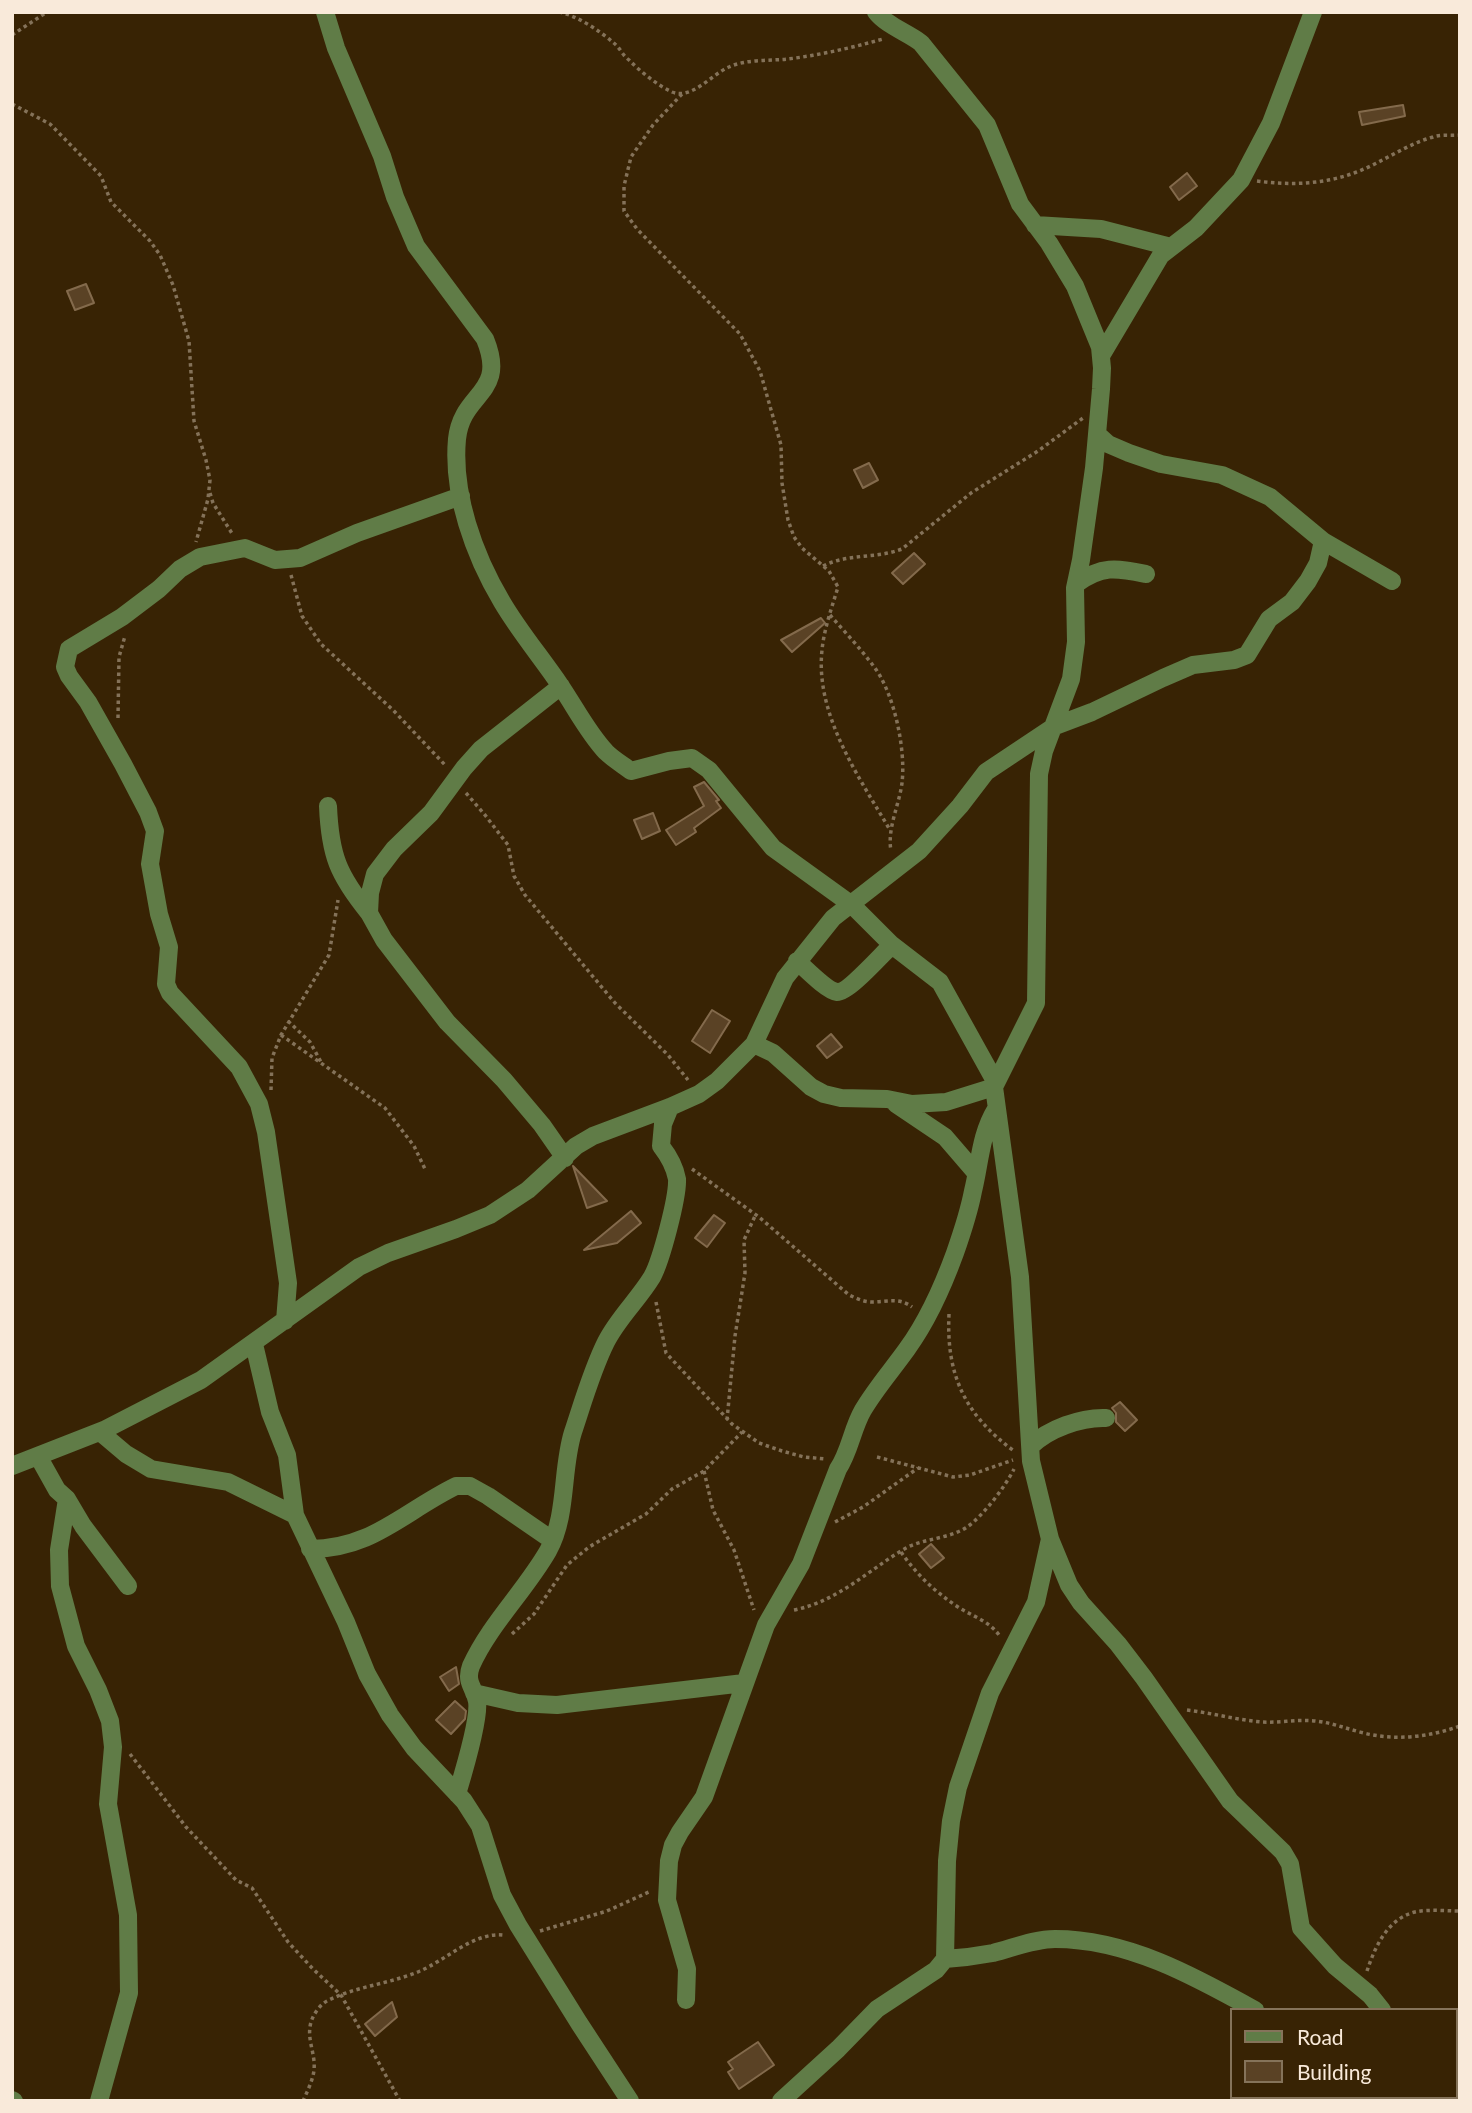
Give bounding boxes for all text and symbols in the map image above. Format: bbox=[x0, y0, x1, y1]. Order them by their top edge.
legend bbox=[1230, 2008, 1458, 2099]
text: Road bbox=[1297, 2024, 1344, 2049]
text: Building bbox=[1297, 2059, 1372, 2084]

